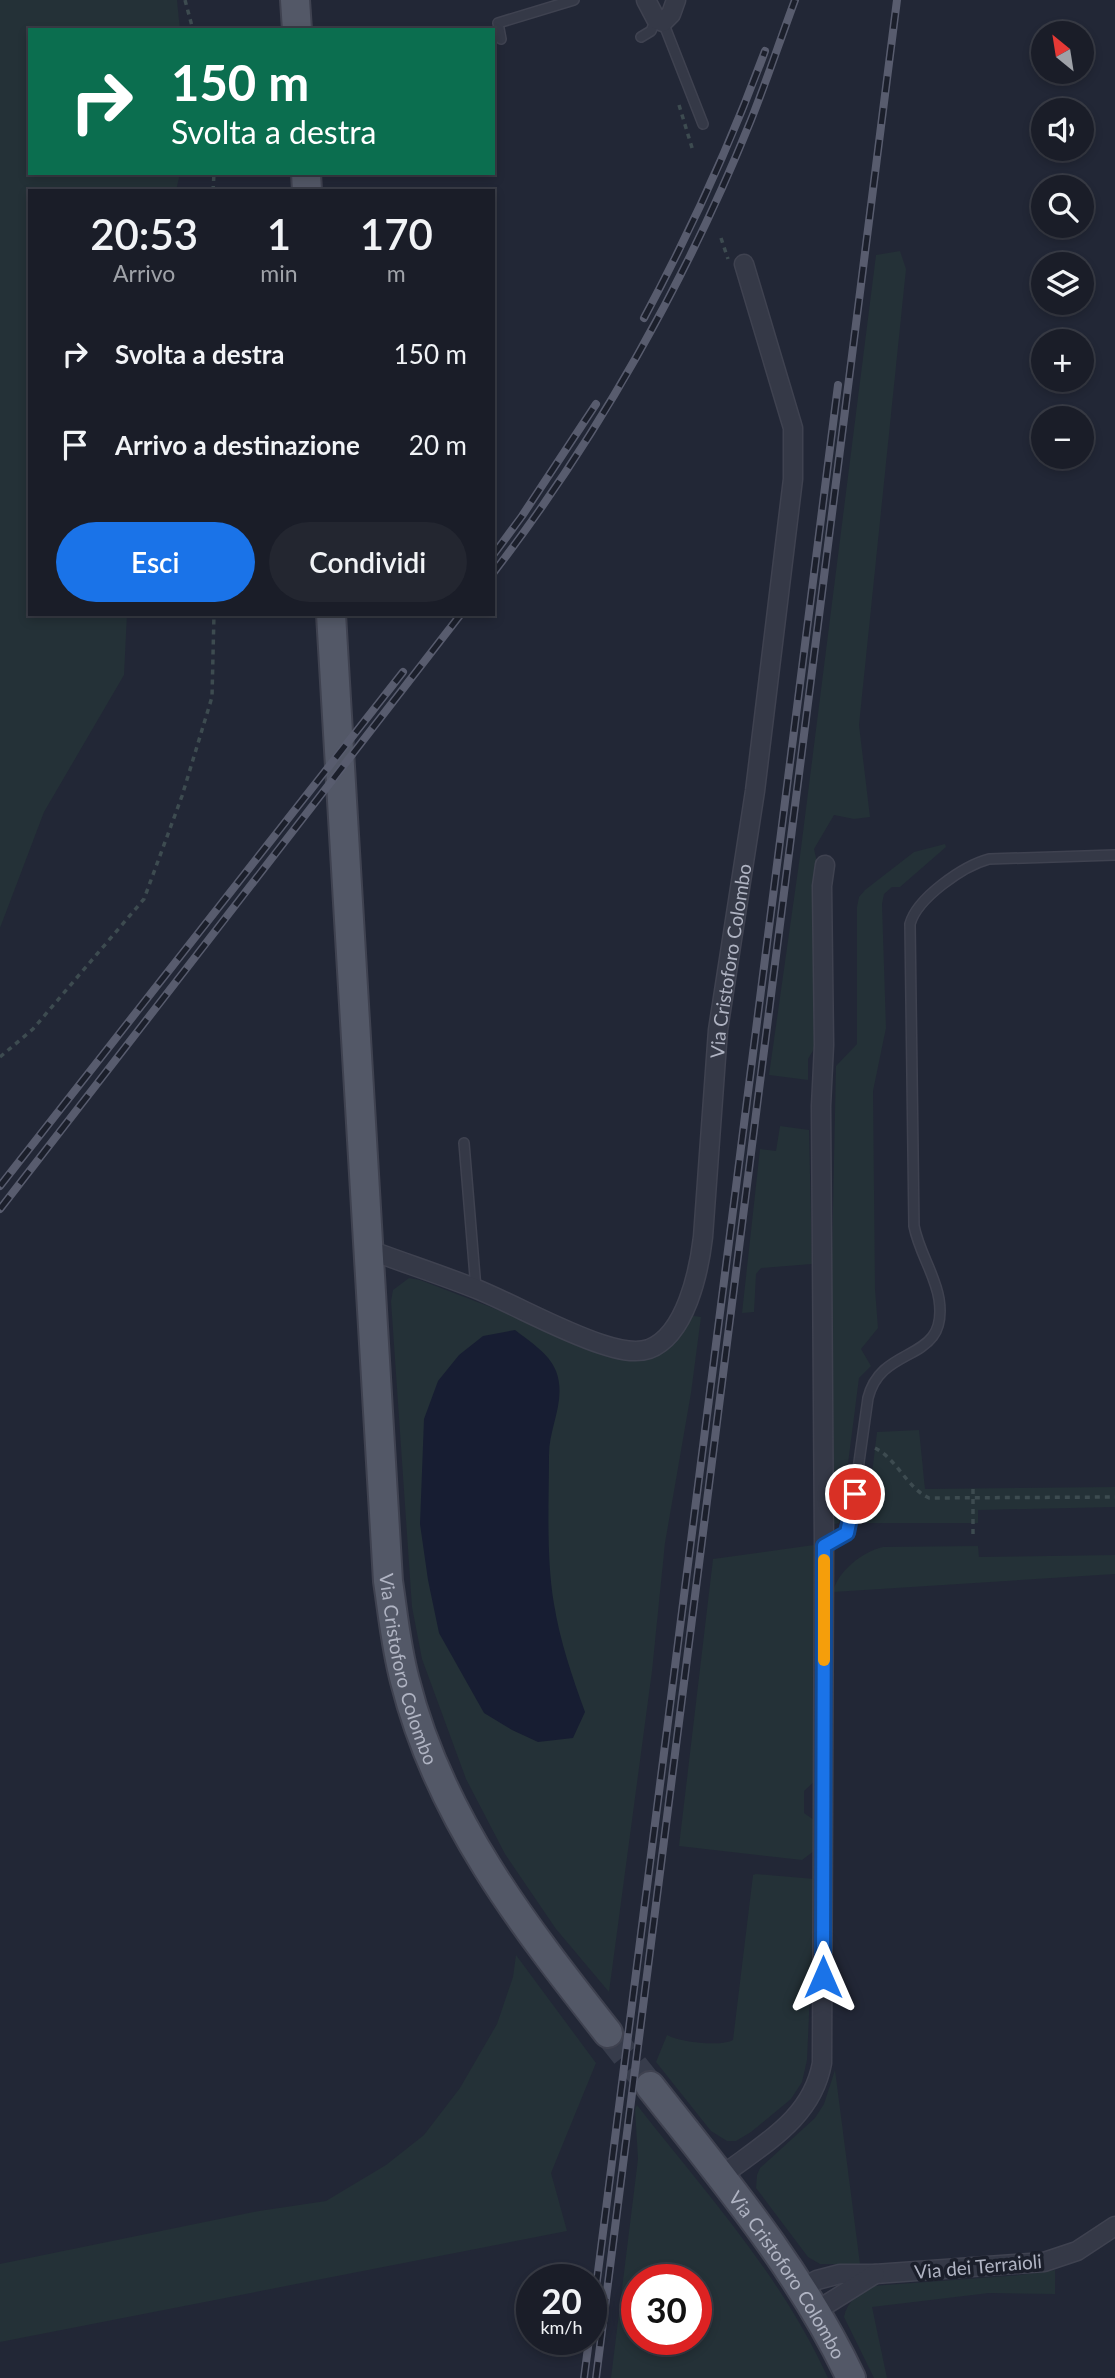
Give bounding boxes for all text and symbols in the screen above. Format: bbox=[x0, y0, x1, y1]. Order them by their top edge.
north arrow bbox=[1031, 21, 1094, 84]
map controls bbox=[1031, 21, 1094, 469]
text: 150 m bbox=[171, 53, 309, 111]
icon: right bbox=[56, 56, 147, 147]
button: sound bbox=[1031, 98, 1094, 161]
text: Svolta a destra bbox=[171, 112, 376, 151]
button: search bbox=[1031, 175, 1094, 238]
text: 20:53 bbox=[90, 209, 198, 259]
text: 1 bbox=[267, 209, 291, 259]
text: 170 bbox=[360, 209, 433, 259]
button: layers bbox=[1031, 252, 1094, 315]
text: Arrivo bbox=[113, 259, 175, 287]
text: min bbox=[260, 259, 298, 287]
text: m bbox=[387, 259, 406, 287]
button: + bbox=[1031, 329, 1094, 392]
icon: right bbox=[56, 335, 94, 373]
text: Svolta a destra bbox=[115, 338, 285, 370]
text: 150 m bbox=[394, 338, 467, 370]
button: − bbox=[1031, 406, 1094, 469]
icon: arrive bbox=[56, 426, 94, 464]
text: Arrivo a destinazione bbox=[115, 429, 360, 461]
text: 20 m bbox=[409, 429, 467, 461]
button: Esci bbox=[56, 522, 255, 602]
button: Condividi bbox=[269, 522, 467, 602]
street label: Via Cristoforo Colombo bbox=[704, 862, 755, 1059]
pin bbox=[825, 1464, 885, 1524]
icon: arrive bbox=[836, 1475, 874, 1513]
street label: Via Cristoforo Colombo bbox=[376, 1572, 443, 1768]
position arrow bbox=[786, 1940, 860, 2014]
street label: Via Cristoforo Colombo bbox=[725, 2186, 851, 2363]
street label: Via dei Terraioli bbox=[913, 2249, 1043, 2283]
speed limit sign: 30 bbox=[621, 2264, 712, 2355]
text: 20 bbox=[541, 2279, 582, 2321]
text: km/h bbox=[540, 2316, 583, 2338]

